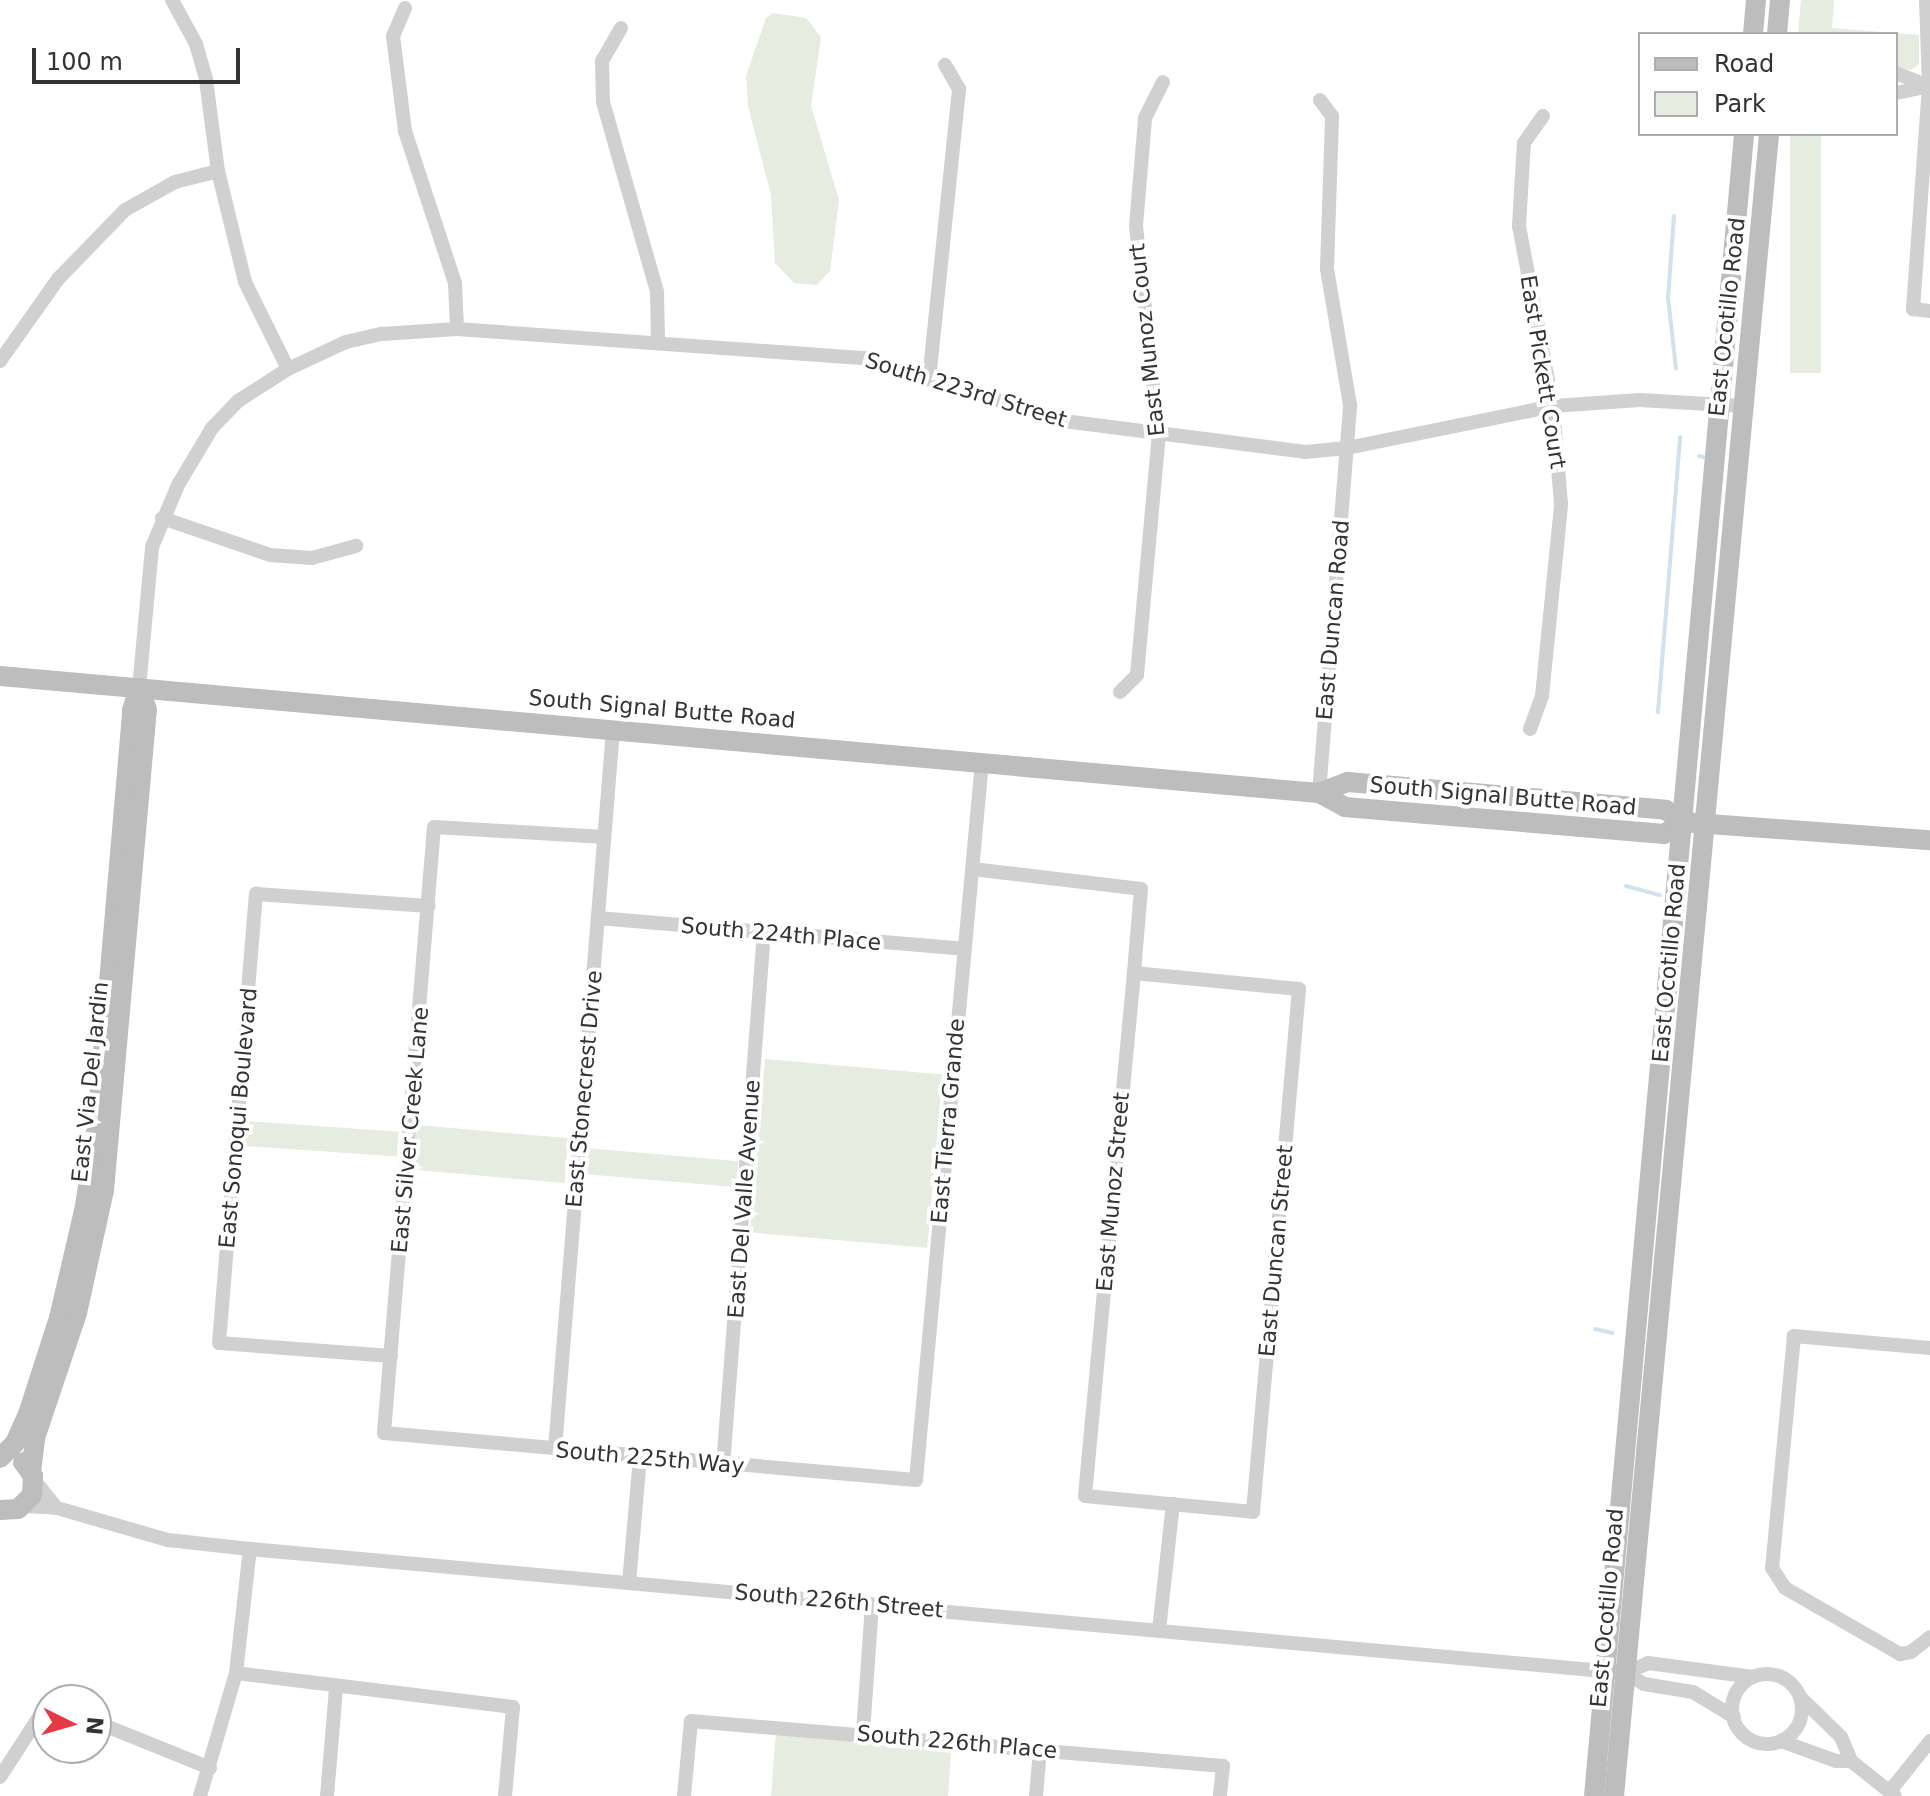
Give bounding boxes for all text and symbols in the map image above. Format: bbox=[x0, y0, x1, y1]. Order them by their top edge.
scale bar bbox=[36, 32, 244, 82]
legend bbox=[1638, 32, 1898, 136]
text: 100 m bbox=[46, 48, 123, 76]
text: Road bbox=[1714, 50, 1774, 78]
text: Park bbox=[1714, 90, 1766, 118]
street label: East Ocotillo Road bbox=[1703, 216, 1751, 418]
street label: East Munoz Court bbox=[1124, 242, 1170, 438]
street label: East Pickett Court bbox=[1515, 273, 1571, 471]
street label: South 223rd Street bbox=[862, 347, 1070, 433]
street label: East Duncan Road bbox=[1311, 519, 1355, 721]
street label: South Signal Butte Road bbox=[528, 684, 796, 734]
street label: South Signal Butte Road bbox=[1369, 771, 1637, 821]
street label: East Ocotillo Road bbox=[1647, 862, 1691, 1064]
street label: South 224th Place bbox=[680, 912, 882, 956]
street label: East Stonecrest Drive bbox=[560, 969, 608, 1209]
street label: East Via Del Jardin bbox=[66, 980, 114, 1184]
street label: East Sonoqui Boulevard bbox=[213, 987, 263, 1249]
street label: East Silver Creek Lane bbox=[386, 1006, 434, 1254]
street label: East Tierra Grande bbox=[926, 1017, 970, 1225]
street label: East Del Valle Avenue bbox=[722, 1079, 766, 1319]
street label: East Munoz Street bbox=[1091, 1091, 1135, 1293]
street label: East Duncan Street bbox=[1254, 1144, 1298, 1358]
street label: South 225th Way bbox=[555, 1437, 745, 1479]
street label: East Ocotillo Road bbox=[1585, 1507, 1629, 1709]
street label: South 226th Street bbox=[734, 1579, 944, 1623]
north arrow bbox=[32, 1684, 112, 1764]
text: N bbox=[81, 1716, 108, 1736]
street label: South 226th Place bbox=[856, 1720, 1058, 1764]

